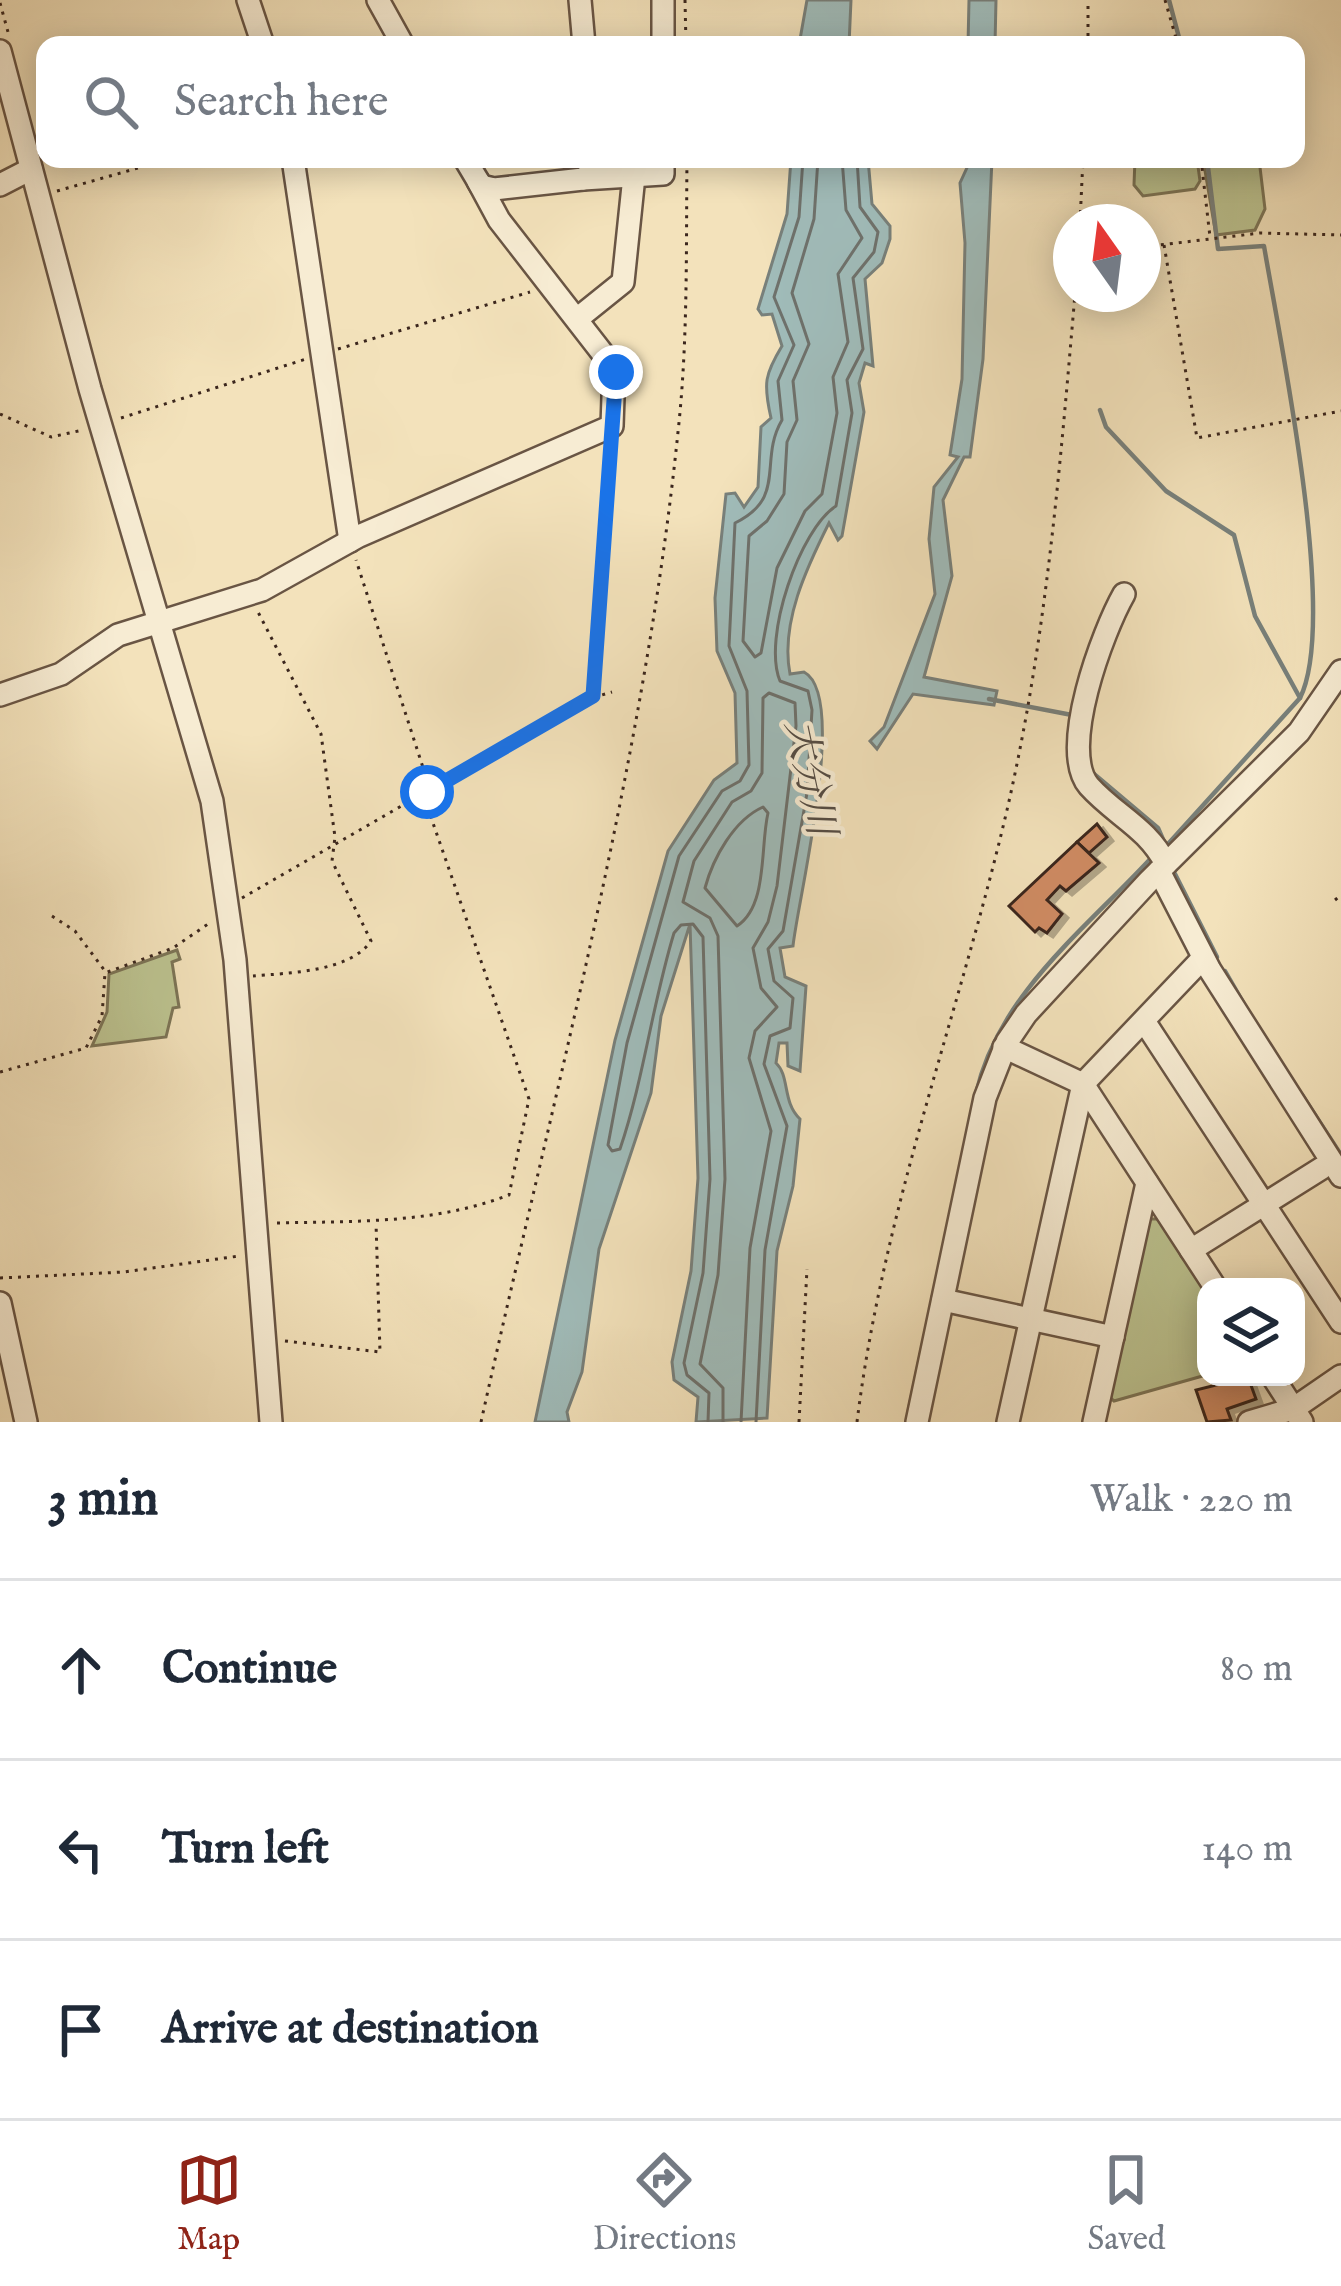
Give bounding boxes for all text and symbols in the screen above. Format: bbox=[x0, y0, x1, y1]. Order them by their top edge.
search box bbox=[36, 36, 1305, 168]
icon: search bbox=[78, 69, 144, 135]
text: Search here bbox=[174, 74, 388, 131]
north arrow bbox=[1053, 204, 1161, 312]
route end bbox=[589, 345, 643, 399]
water label: 大分川 bbox=[772, 715, 846, 844]
route start bbox=[400, 765, 454, 819]
map controls bbox=[1197, 1278, 1305, 1386]
button: layers bbox=[1197, 1278, 1305, 1386]
text: 3 min bbox=[48, 1468, 158, 1533]
text: Walk · 220 m bbox=[1090, 1476, 1293, 1525]
icon: ahead bbox=[48, 1637, 114, 1703]
text: Continue bbox=[162, 1641, 337, 1698]
text: 80 m bbox=[1220, 1645, 1293, 1694]
icon: left bbox=[48, 1817, 114, 1883]
text: Turn left bbox=[162, 1821, 329, 1878]
text: 140 m bbox=[1202, 1825, 1293, 1874]
icon: arrive bbox=[48, 1997, 114, 2063]
text: Arrive at destination bbox=[162, 2001, 539, 2058]
tab: Map bbox=[176, 2147, 242, 2261]
tab: Directions bbox=[593, 2147, 736, 2261]
tab: Saved bbox=[1087, 2147, 1165, 2261]

